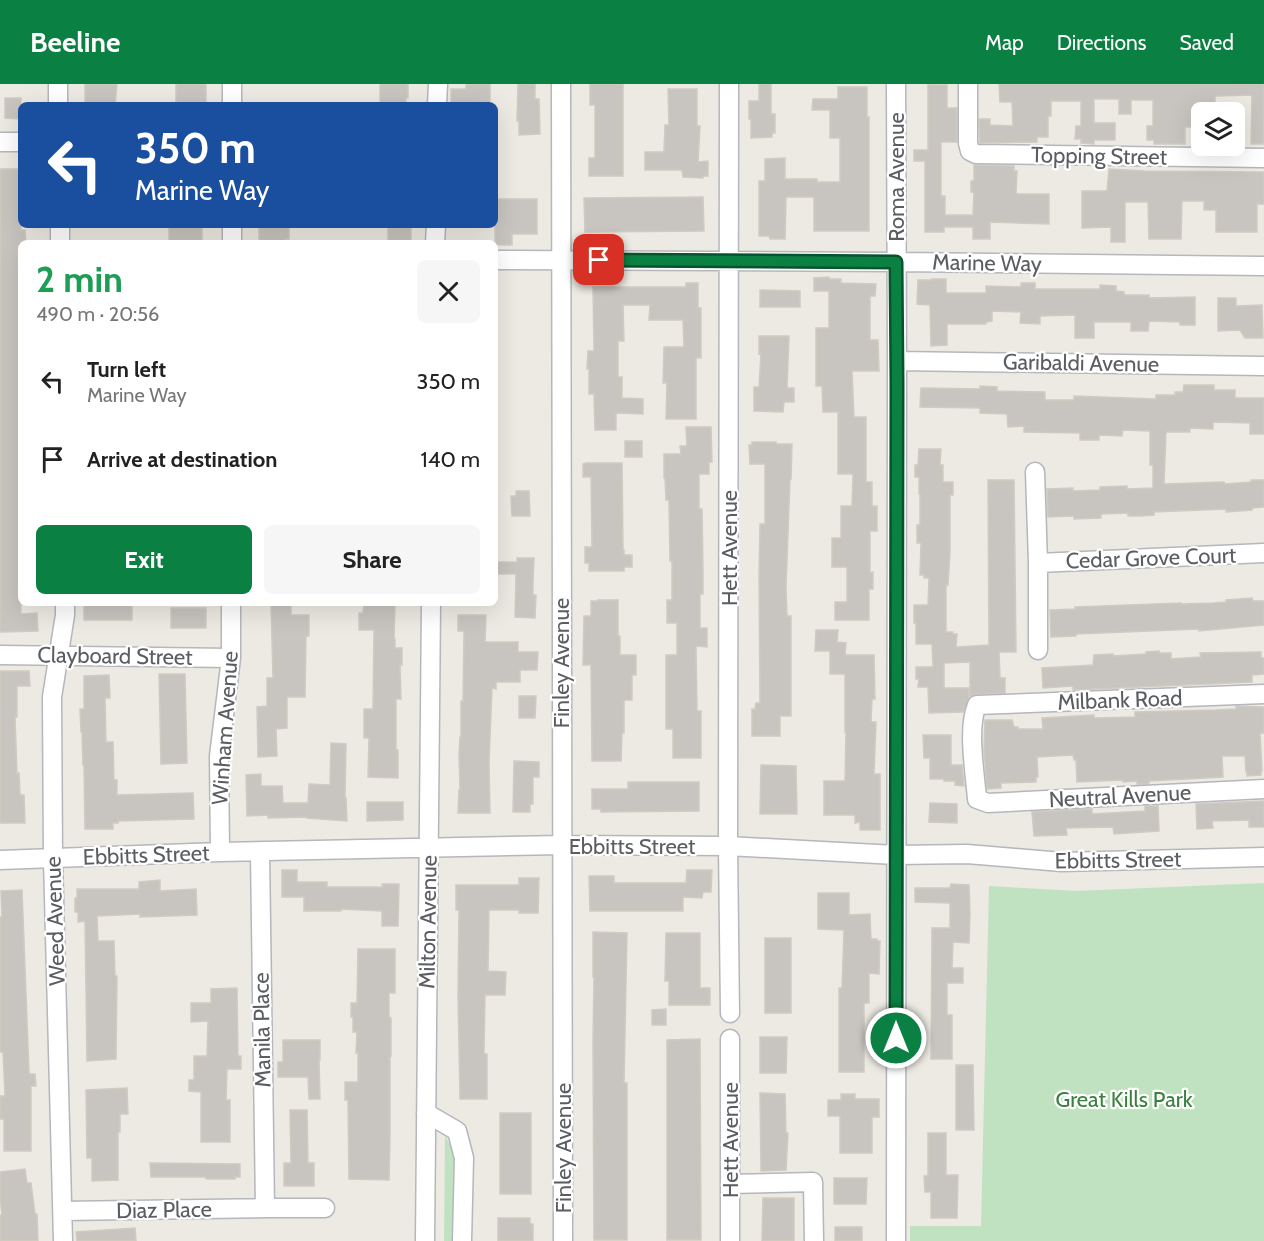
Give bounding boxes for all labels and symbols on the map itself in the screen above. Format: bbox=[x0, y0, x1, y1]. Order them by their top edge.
street label: Roma Avenue bbox=[883, 112, 910, 242]
street label: Topping Street bbox=[1031, 141, 1168, 171]
pin bbox=[573, 234, 624, 285]
street label: Marine Way bbox=[932, 249, 1042, 277]
street label: Garibaldi Avenue bbox=[1003, 348, 1159, 378]
street label: Hett Avenue bbox=[716, 490, 743, 606]
street label: Cedar Grove Court bbox=[1065, 542, 1237, 574]
street label: Finley Avenue bbox=[548, 598, 575, 728]
street label: Clayboard Street bbox=[37, 641, 193, 671]
street label: Winham Avenue bbox=[206, 650, 244, 806]
street label: Milbank Road bbox=[1057, 684, 1183, 716]
street label: Neutral Avenue bbox=[1048, 779, 1192, 813]
street label: Ebbitts Street bbox=[569, 833, 696, 860]
street label: Ebbitts Street bbox=[82, 839, 210, 871]
street label: Ebbitts Street bbox=[1054, 845, 1182, 875]
street label: Milton Avenue bbox=[413, 855, 443, 989]
street label: Weed Avenue bbox=[39, 856, 71, 986]
street label: Manila Place bbox=[247, 972, 277, 1088]
position arrow bbox=[864, 1006, 928, 1070]
street label: Hett Avenue bbox=[717, 1082, 744, 1198]
street label: Finley Avenue bbox=[550, 1083, 577, 1213]
park label: Great Kills Park bbox=[1055, 1086, 1193, 1113]
street label: Diaz Place bbox=[116, 1196, 212, 1224]

